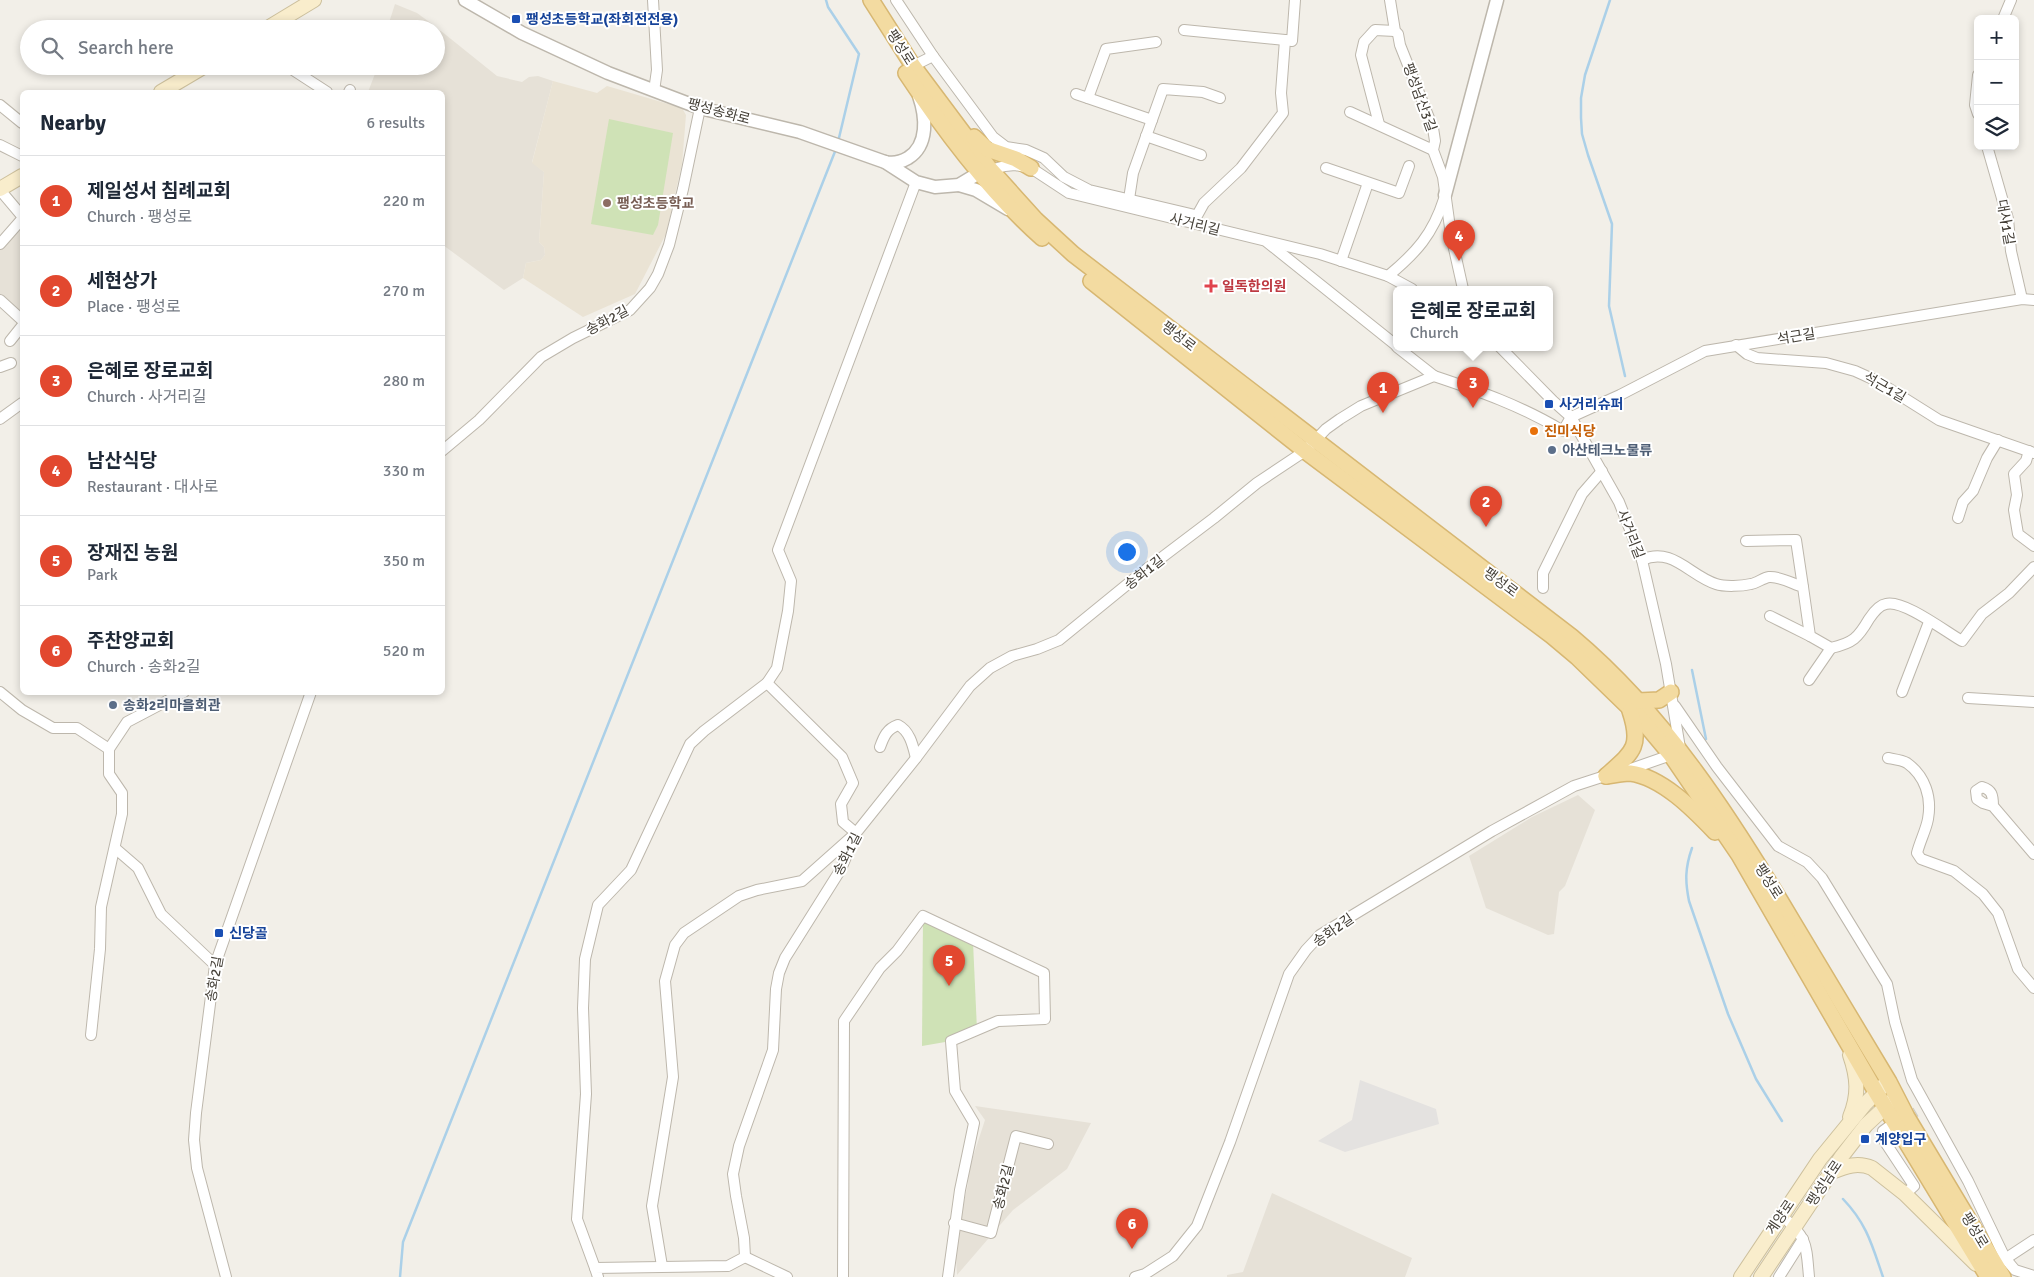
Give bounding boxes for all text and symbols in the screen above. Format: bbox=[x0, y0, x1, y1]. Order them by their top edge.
place label: 팽성초등학교(좌회전전용) bbox=[526, 11, 678, 28]
marker: 팽성초등학교(좌회전전용) bbox=[510, 13, 522, 25]
map controls bbox=[1974, 15, 2019, 150]
button: + bbox=[1974, 15, 2019, 60]
search box bbox=[20, 20, 445, 75]
street label: 팽성로 bbox=[883, 26, 918, 68]
icon: search bbox=[38, 34, 66, 62]
text: Search here bbox=[78, 36, 174, 60]
street label: 팽성남산3길 bbox=[1399, 60, 1440, 134]
button: − bbox=[1974, 60, 2019, 105]
street label: 팽성송화로 bbox=[686, 95, 752, 128]
button: layers bbox=[1974, 105, 2019, 150]
text: Nearby bbox=[40, 110, 106, 136]
text: 6 results bbox=[366, 113, 425, 133]
text: 제일성서 침례교회 bbox=[87, 179, 231, 203]
text: 1 bbox=[52, 191, 60, 211]
text: 220 m bbox=[383, 191, 425, 211]
place label: 팽성초등학교 bbox=[617, 195, 694, 212]
marker: 팽성초등학교 bbox=[601, 197, 613, 209]
street label: 대사1길 bbox=[1993, 198, 2018, 246]
text: Church · 팽성로 bbox=[87, 207, 192, 227]
street label: 사거리길 bbox=[1168, 210, 1222, 239]
pin: 4 bbox=[1443, 220, 1475, 261]
text: 세현상가 bbox=[87, 269, 157, 293]
place label: 일독한의원 bbox=[1222, 278, 1286, 295]
marker: 일독한의원 bbox=[1204, 279, 1218, 293]
text: 2 bbox=[52, 281, 60, 301]
text: 270 m bbox=[383, 281, 425, 301]
popup bbox=[1393, 286, 1553, 351]
text: Place · 팽성로 bbox=[87, 297, 180, 317]
text: 은혜로 장로교회 bbox=[1410, 299, 1536, 323]
street label: 송화2길 bbox=[583, 302, 632, 339]
street label: 팽성로 bbox=[1158, 318, 1199, 355]
text: Church bbox=[1410, 323, 1459, 343]
street label: 석근길 bbox=[1776, 325, 1816, 348]
text: 은혜로 장로교회 bbox=[87, 359, 214, 383]
pin: 3 bbox=[1457, 367, 1489, 408]
street label: 석근1길 bbox=[1860, 369, 1909, 406]
text: 3 bbox=[52, 371, 60, 391]
text: 280 m bbox=[383, 371, 425, 391]
pin: 1 bbox=[1367, 372, 1399, 413]
text: Church · 사거리길 bbox=[87, 387, 207, 407]
place label: 사거리슈퍼 bbox=[1559, 396, 1623, 413]
marker: 사거리슈퍼 bbox=[1543, 398, 1555, 410]
place label: 진미식당 bbox=[1544, 423, 1596, 440]
marker: 진미식당 bbox=[1528, 425, 1540, 437]
place label: 아산테크노물류 bbox=[1562, 442, 1652, 459]
marker: 아산테크노물류 bbox=[1546, 444, 1558, 456]
text: 남산식당 bbox=[87, 449, 157, 473]
text: 4 bbox=[52, 461, 60, 481]
text: 330 m bbox=[383, 461, 425, 481]
text: Restaurant · 대사로 bbox=[87, 477, 218, 497]
pin: 2 bbox=[1470, 486, 1502, 527]
street label: 사거리길 bbox=[1613, 507, 1648, 561]
your location bbox=[1114, 539, 1140, 565]
text: 장재진 농원 bbox=[87, 541, 179, 565]
text: 5 bbox=[52, 551, 60, 571]
text: 350 m bbox=[383, 551, 425, 571]
street label: 송화1길 bbox=[1121, 551, 1168, 593]
street label: 팽성로 bbox=[1480, 564, 1521, 601]
text: Park bbox=[87, 565, 118, 585]
text: 주찬양교회 bbox=[87, 629, 174, 653]
text: 6 bbox=[52, 641, 60, 661]
text: 520 m bbox=[383, 641, 425, 661]
text: Church · 송화2길 bbox=[87, 657, 201, 677]
place label: 송화2리마을회관 bbox=[123, 697, 221, 714]
marker: 송화2리마을회관 bbox=[107, 699, 119, 711]
street label: 송화1길 bbox=[829, 830, 866, 879]
street label: 팽성로 bbox=[1751, 860, 1786, 902]
street label: 송화2길 bbox=[1309, 910, 1357, 951]
place label: 신당골 bbox=[229, 925, 268, 942]
marker: 신당골 bbox=[213, 927, 225, 939]
pin: 5 bbox=[933, 945, 965, 986]
street label: 송화2길 bbox=[202, 955, 227, 1003]
place label: 계양입구 bbox=[1875, 1131, 1927, 1148]
marker: 계양입구 bbox=[1859, 1133, 1871, 1145]
street label: 팽성남로 bbox=[1803, 1157, 1846, 1209]
street label: 송화2길 bbox=[990, 1163, 1017, 1212]
street label: 계양로 bbox=[1763, 1196, 1798, 1238]
pin: 6 bbox=[1116, 1208, 1148, 1249]
street label: 팽성로 bbox=[1957, 1209, 1992, 1251]

